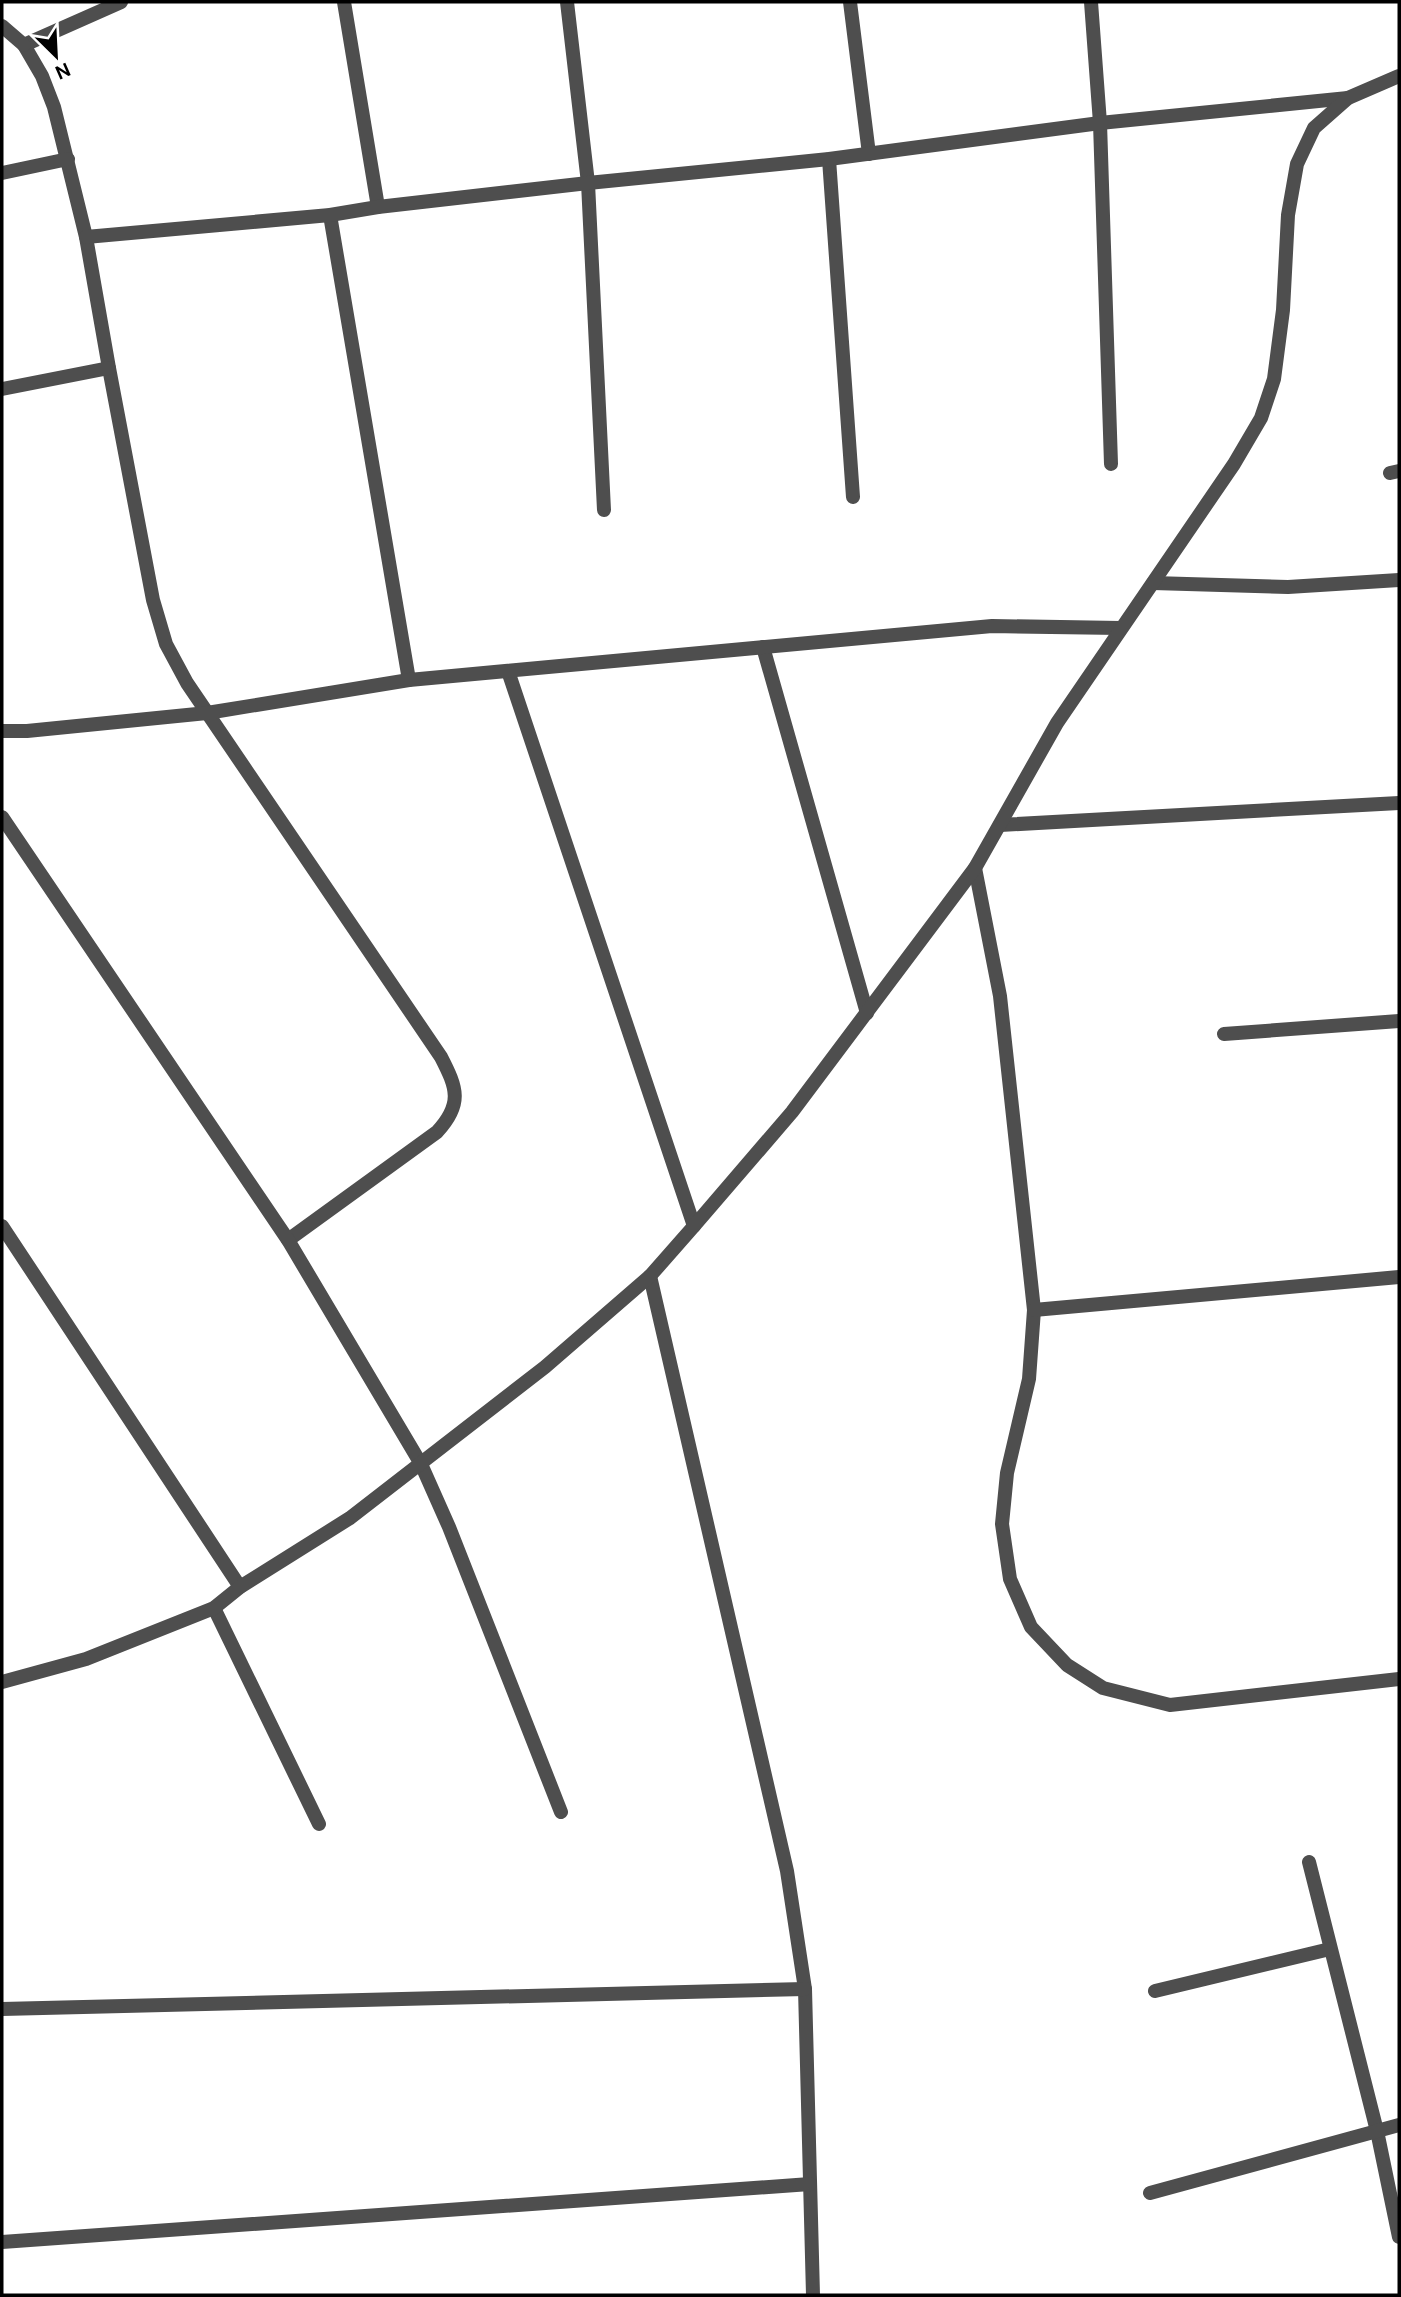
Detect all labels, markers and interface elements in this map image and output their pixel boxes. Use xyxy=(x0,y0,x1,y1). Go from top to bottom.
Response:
north arrow xyxy=(21,21,91,91)
text: N xyxy=(51,57,74,85)

